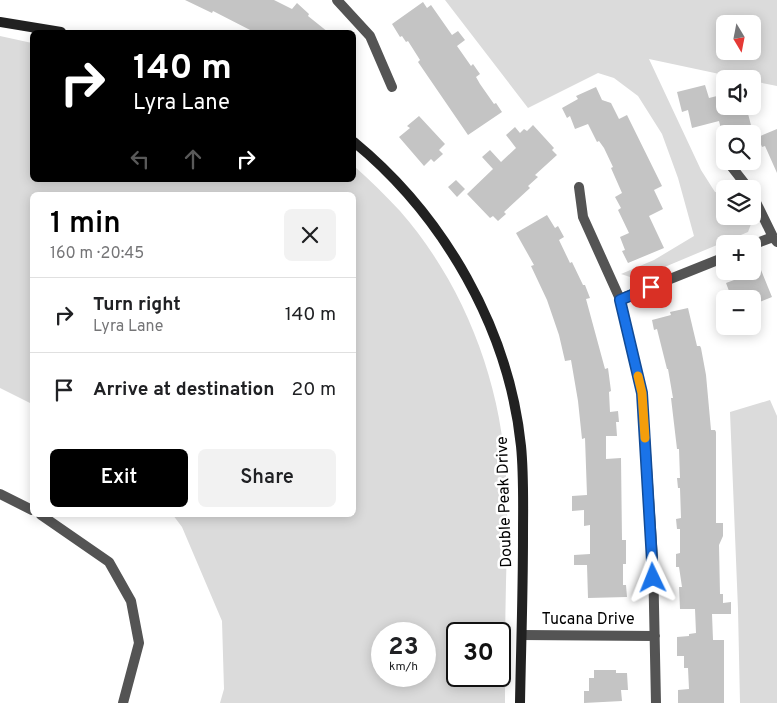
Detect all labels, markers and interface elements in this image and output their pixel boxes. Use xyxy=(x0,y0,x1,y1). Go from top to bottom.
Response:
north arrow xyxy=(716,15,761,60)
map controls xyxy=(716,15,761,335)
text: 140 m xyxy=(133,47,232,91)
icon: right xyxy=(50,50,115,115)
button: sound xyxy=(716,70,761,115)
text: Lyra Lane xyxy=(133,90,230,117)
button: search xyxy=(716,125,761,170)
icon: left xyxy=(126,145,154,173)
icon: ahead xyxy=(179,145,207,173)
icon: right xyxy=(232,145,260,173)
button: layers xyxy=(716,180,761,225)
text: 1 min xyxy=(50,206,121,243)
button: close xyxy=(284,209,336,261)
button: + xyxy=(716,235,761,280)
text: 160 m · 20:45 xyxy=(50,244,144,264)
pin xyxy=(630,266,672,308)
icon: arrive xyxy=(637,273,665,301)
button: − xyxy=(716,290,761,335)
text: Turn right xyxy=(93,293,181,317)
icon: right xyxy=(50,301,78,329)
text: 140 m xyxy=(285,303,336,327)
text: Lyra Lane xyxy=(93,317,163,337)
icon: arrive xyxy=(50,376,78,404)
text: Arrive at destination xyxy=(93,378,274,402)
text: 20 m xyxy=(292,378,336,402)
street label: Double Peak Drive xyxy=(493,436,517,568)
button: Exit xyxy=(50,449,188,507)
button: Share xyxy=(198,449,336,507)
position arrow xyxy=(626,551,678,603)
street label: Tucana Drive xyxy=(541,610,635,630)
speed limit sign: 30 xyxy=(446,622,511,687)
text: 23 xyxy=(388,632,419,664)
text: km/h xyxy=(389,659,418,675)

